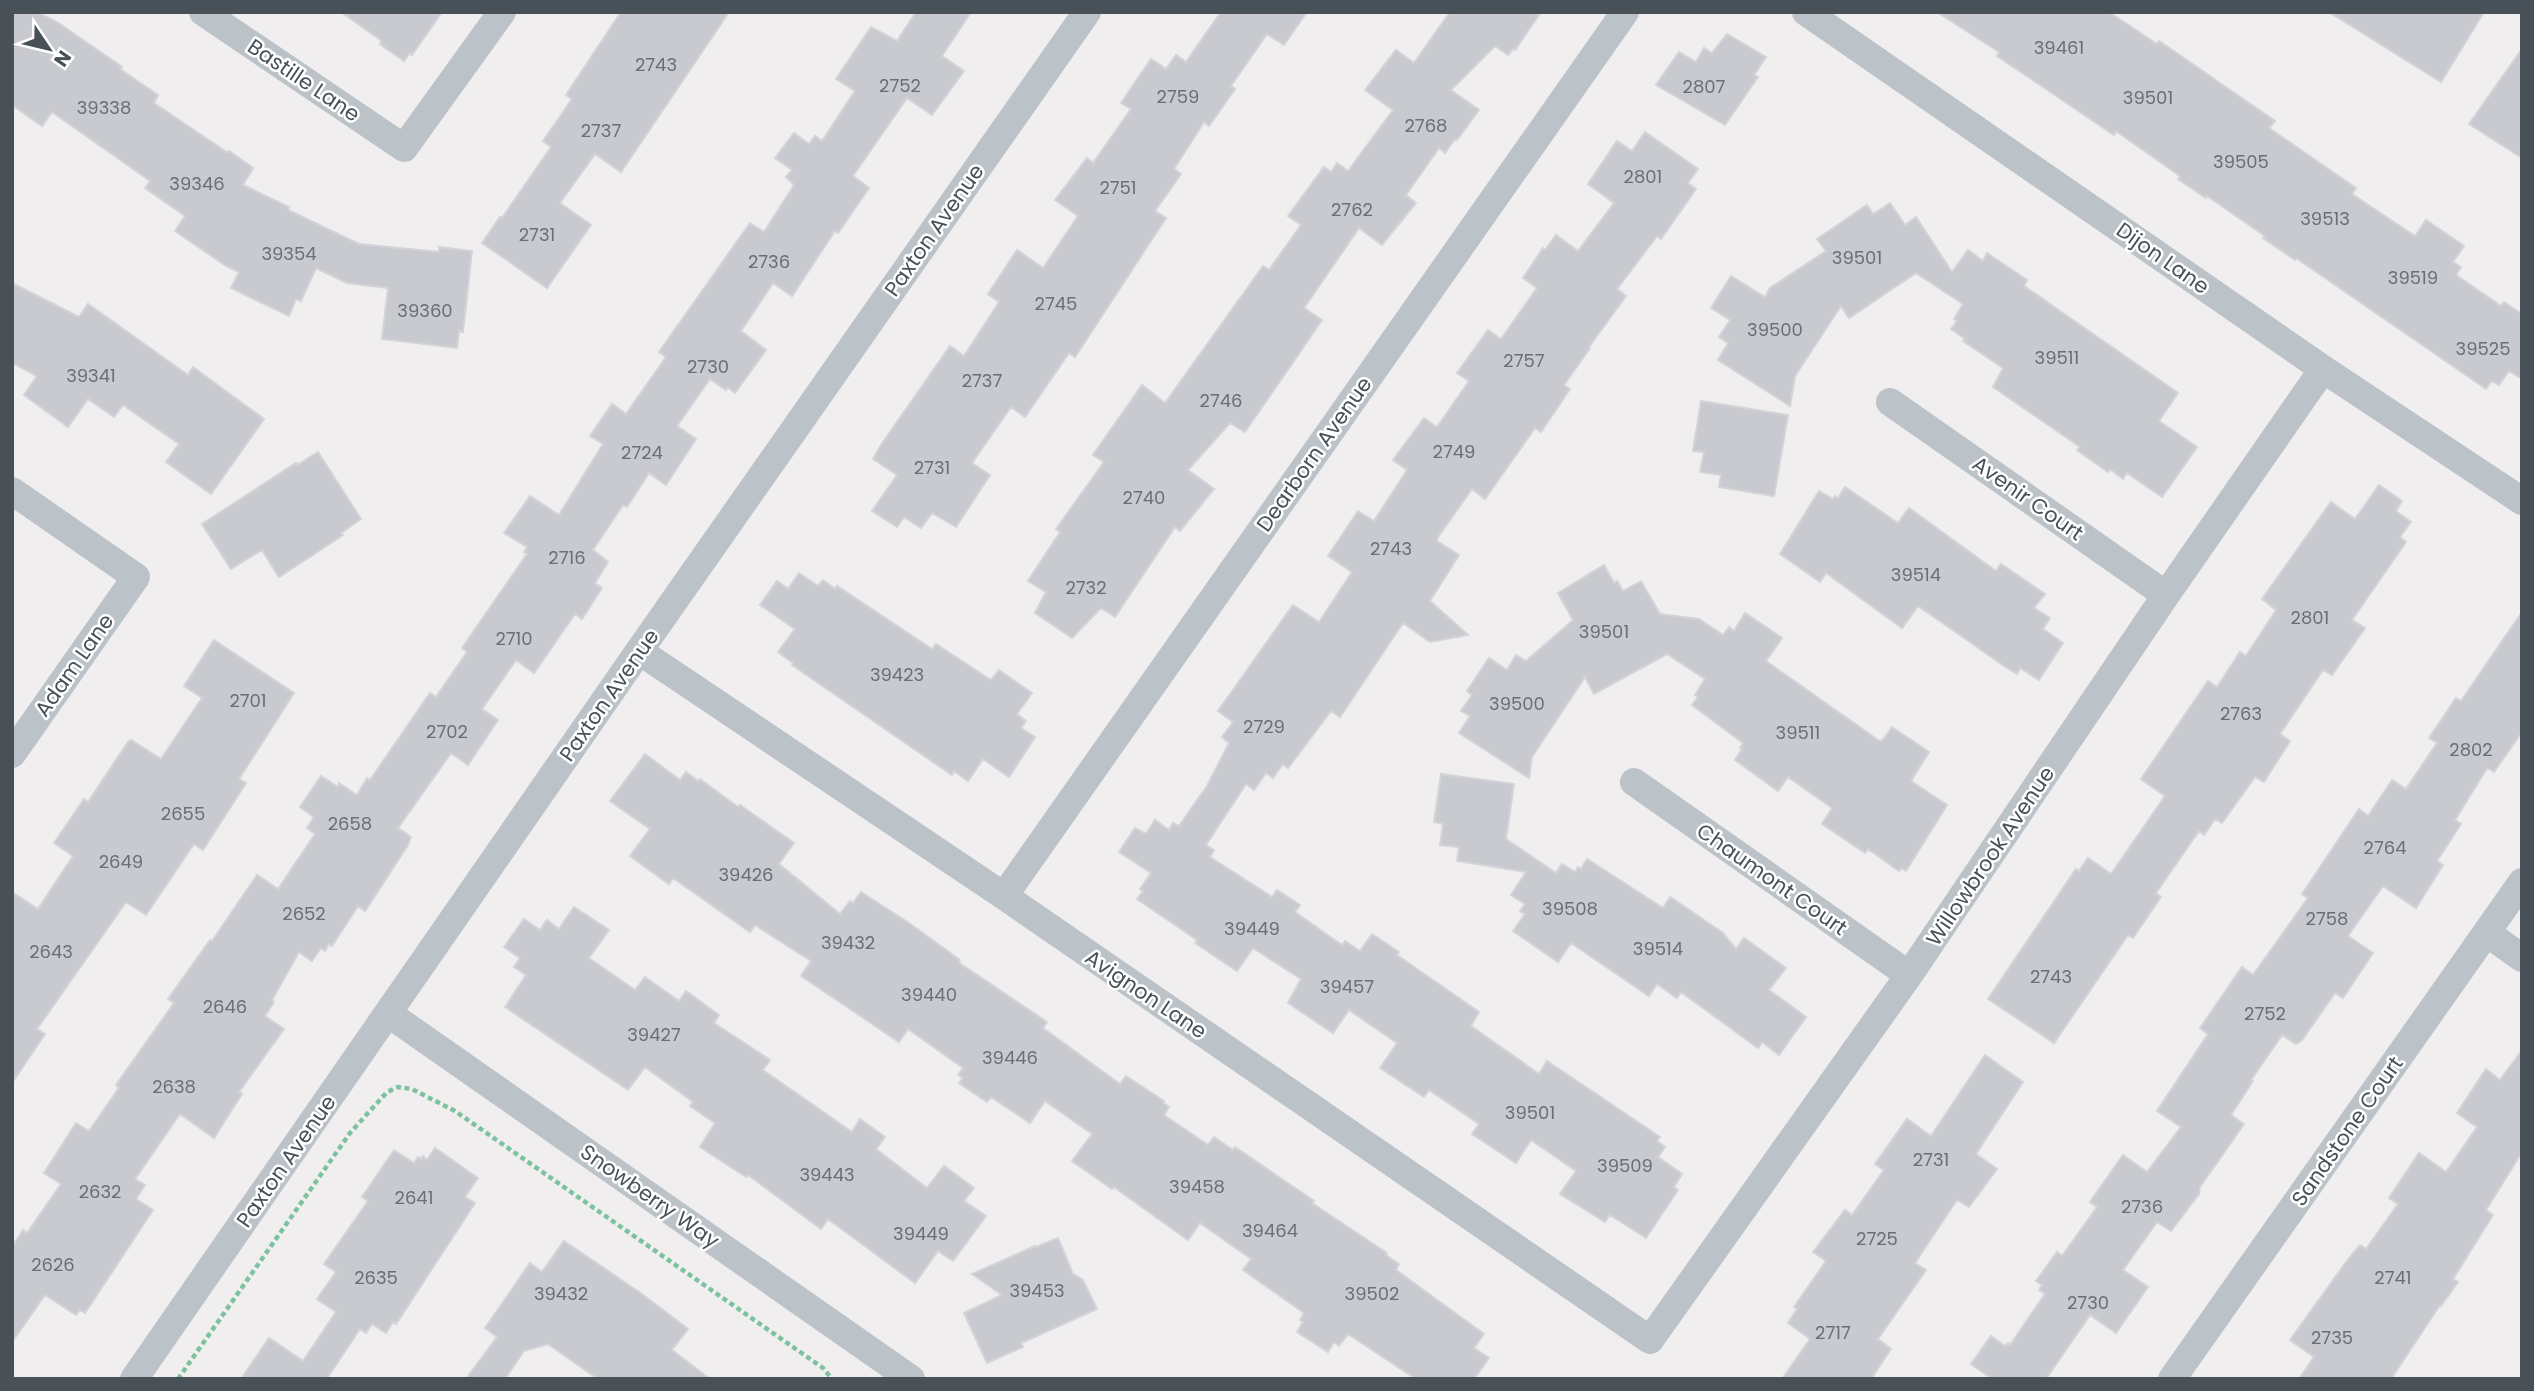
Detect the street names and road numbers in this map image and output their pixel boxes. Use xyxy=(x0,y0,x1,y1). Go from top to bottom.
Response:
street label: Bastille Lane xyxy=(242,32,366,128)
street label: Paxton Avenue xyxy=(878,158,990,302)
street label: Dijon Lane xyxy=(2111,215,2215,301)
street label: Dearborn Avenue xyxy=(1250,371,1378,537)
street label: Avenir Court xyxy=(1967,449,2089,547)
street label: Adam Lane xyxy=(28,608,120,722)
street label: Paxton Avenue xyxy=(553,623,665,767)
street label: Willowbrook Avenue xyxy=(1919,760,2061,952)
street label: Chaumont Court xyxy=(1691,816,1853,942)
street label: Avignon Lane xyxy=(1079,943,1213,1045)
street label: Sandstone Court xyxy=(2284,1050,2410,1212)
street label: Paxton Avenue xyxy=(230,1089,342,1233)
street label: Snowberry Way xyxy=(575,1137,725,1255)

